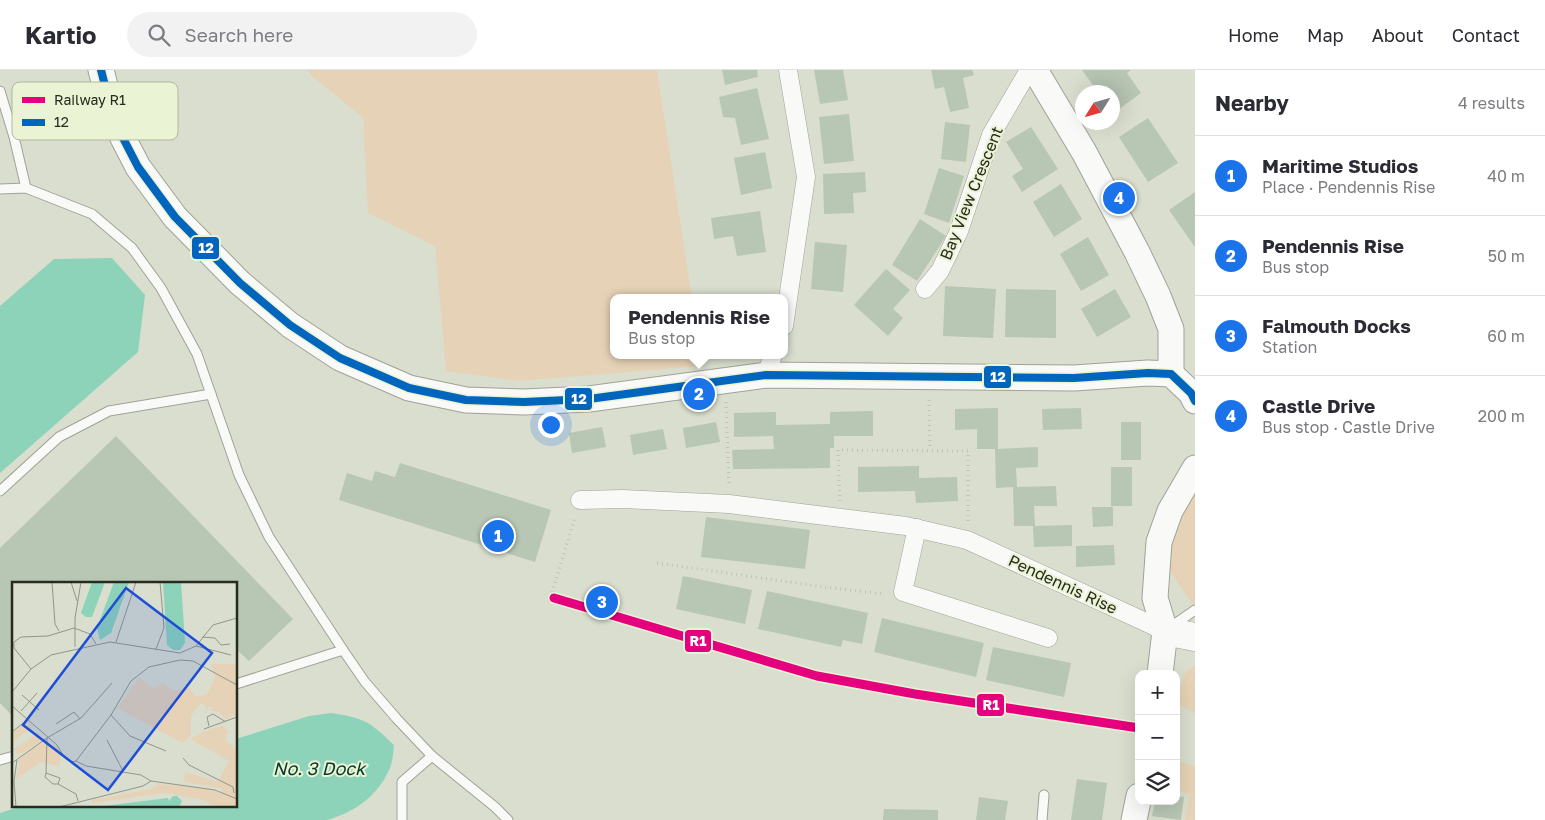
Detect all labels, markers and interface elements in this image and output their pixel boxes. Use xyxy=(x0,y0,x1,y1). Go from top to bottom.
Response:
search box xyxy=(127,12,477,57)
text: Kartio xyxy=(25,20,97,49)
icon: search xyxy=(145,21,173,49)
text: Search here xyxy=(185,23,293,46)
text: Home xyxy=(1228,24,1279,46)
text: Map xyxy=(1307,24,1344,46)
text: About xyxy=(1372,24,1424,46)
text: Contact xyxy=(1452,24,1520,46)
legend xyxy=(12,82,178,140)
north arrow xyxy=(1075,85,1120,130)
text: Nearby xyxy=(1215,90,1289,116)
text: Railway R1 xyxy=(54,91,126,108)
text: 4 results xyxy=(1458,93,1525,113)
text: 12 xyxy=(54,113,69,130)
street label: Bay View Crescent xyxy=(935,123,1007,263)
text: Maritime Studios xyxy=(1262,154,1418,177)
text: 1 xyxy=(1227,166,1235,186)
text: 40 m xyxy=(1487,166,1525,186)
text: Place · Pendennis Rise xyxy=(1262,177,1435,197)
pin: 4 xyxy=(1103,179,1135,217)
text: Pendennis Rise xyxy=(1262,234,1404,257)
line badge: 12 xyxy=(191,236,220,260)
text: 12 xyxy=(198,239,214,256)
text: 2 xyxy=(1226,246,1236,266)
text: 50 m xyxy=(1488,246,1525,266)
text: Bus stop xyxy=(1262,257,1329,277)
popup xyxy=(610,294,788,359)
text: Pendennis Rise xyxy=(628,305,770,328)
text: Falmouth Docks xyxy=(1262,314,1411,337)
text: 3 xyxy=(1226,326,1236,346)
text: 60 m xyxy=(1487,326,1525,346)
text: Bus stop xyxy=(628,328,695,348)
text: Station xyxy=(1262,337,1317,357)
line badge: 12 xyxy=(983,365,1012,389)
text: 12 xyxy=(990,368,1006,385)
pin: 2 xyxy=(683,375,715,413)
line badge: 12 xyxy=(564,387,593,411)
text: 12 xyxy=(571,390,587,407)
text: Castle Drive xyxy=(1262,394,1375,417)
text: 4 xyxy=(1226,406,1236,426)
text: 200 m xyxy=(1478,406,1525,426)
your location xyxy=(538,412,564,438)
text: Bus stop · Castle Drive xyxy=(1262,417,1435,437)
pin: 1 xyxy=(482,517,514,555)
street label: Pendennis Rise xyxy=(1005,550,1121,618)
inset map xyxy=(12,582,238,808)
pin: 3 xyxy=(586,583,618,621)
line badge: R1 xyxy=(684,629,712,653)
text: R1 xyxy=(690,632,706,649)
map controls xyxy=(1135,670,1180,805)
button: + xyxy=(1135,670,1180,715)
line badge: R1 xyxy=(976,693,1005,717)
text: R1 xyxy=(983,696,999,713)
button: − xyxy=(1135,715,1180,760)
water label: No. 3 Dock xyxy=(273,757,367,779)
button: layers xyxy=(1135,760,1180,805)

